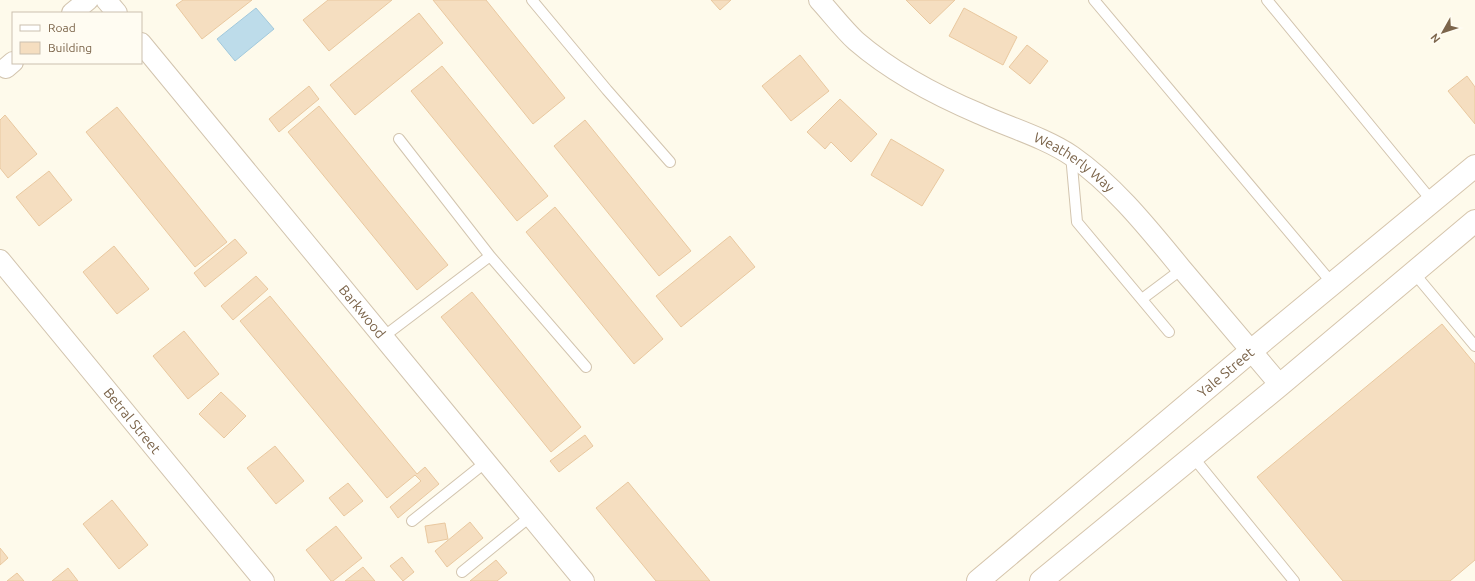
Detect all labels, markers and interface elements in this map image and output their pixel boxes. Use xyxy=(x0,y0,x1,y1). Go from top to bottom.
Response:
legend xyxy=(12,12,142,64)
north arrow xyxy=(1423,12,1463,52)
text: Road xyxy=(48,21,76,34)
text: N xyxy=(1428,31,1442,45)
text: Building xyxy=(48,41,92,54)
street label: Weatherly Way xyxy=(1031,129,1118,195)
street label: Barkwood xyxy=(336,282,389,341)
street label: Yale Street xyxy=(1194,344,1258,400)
street label: Betral Street xyxy=(100,384,164,457)

